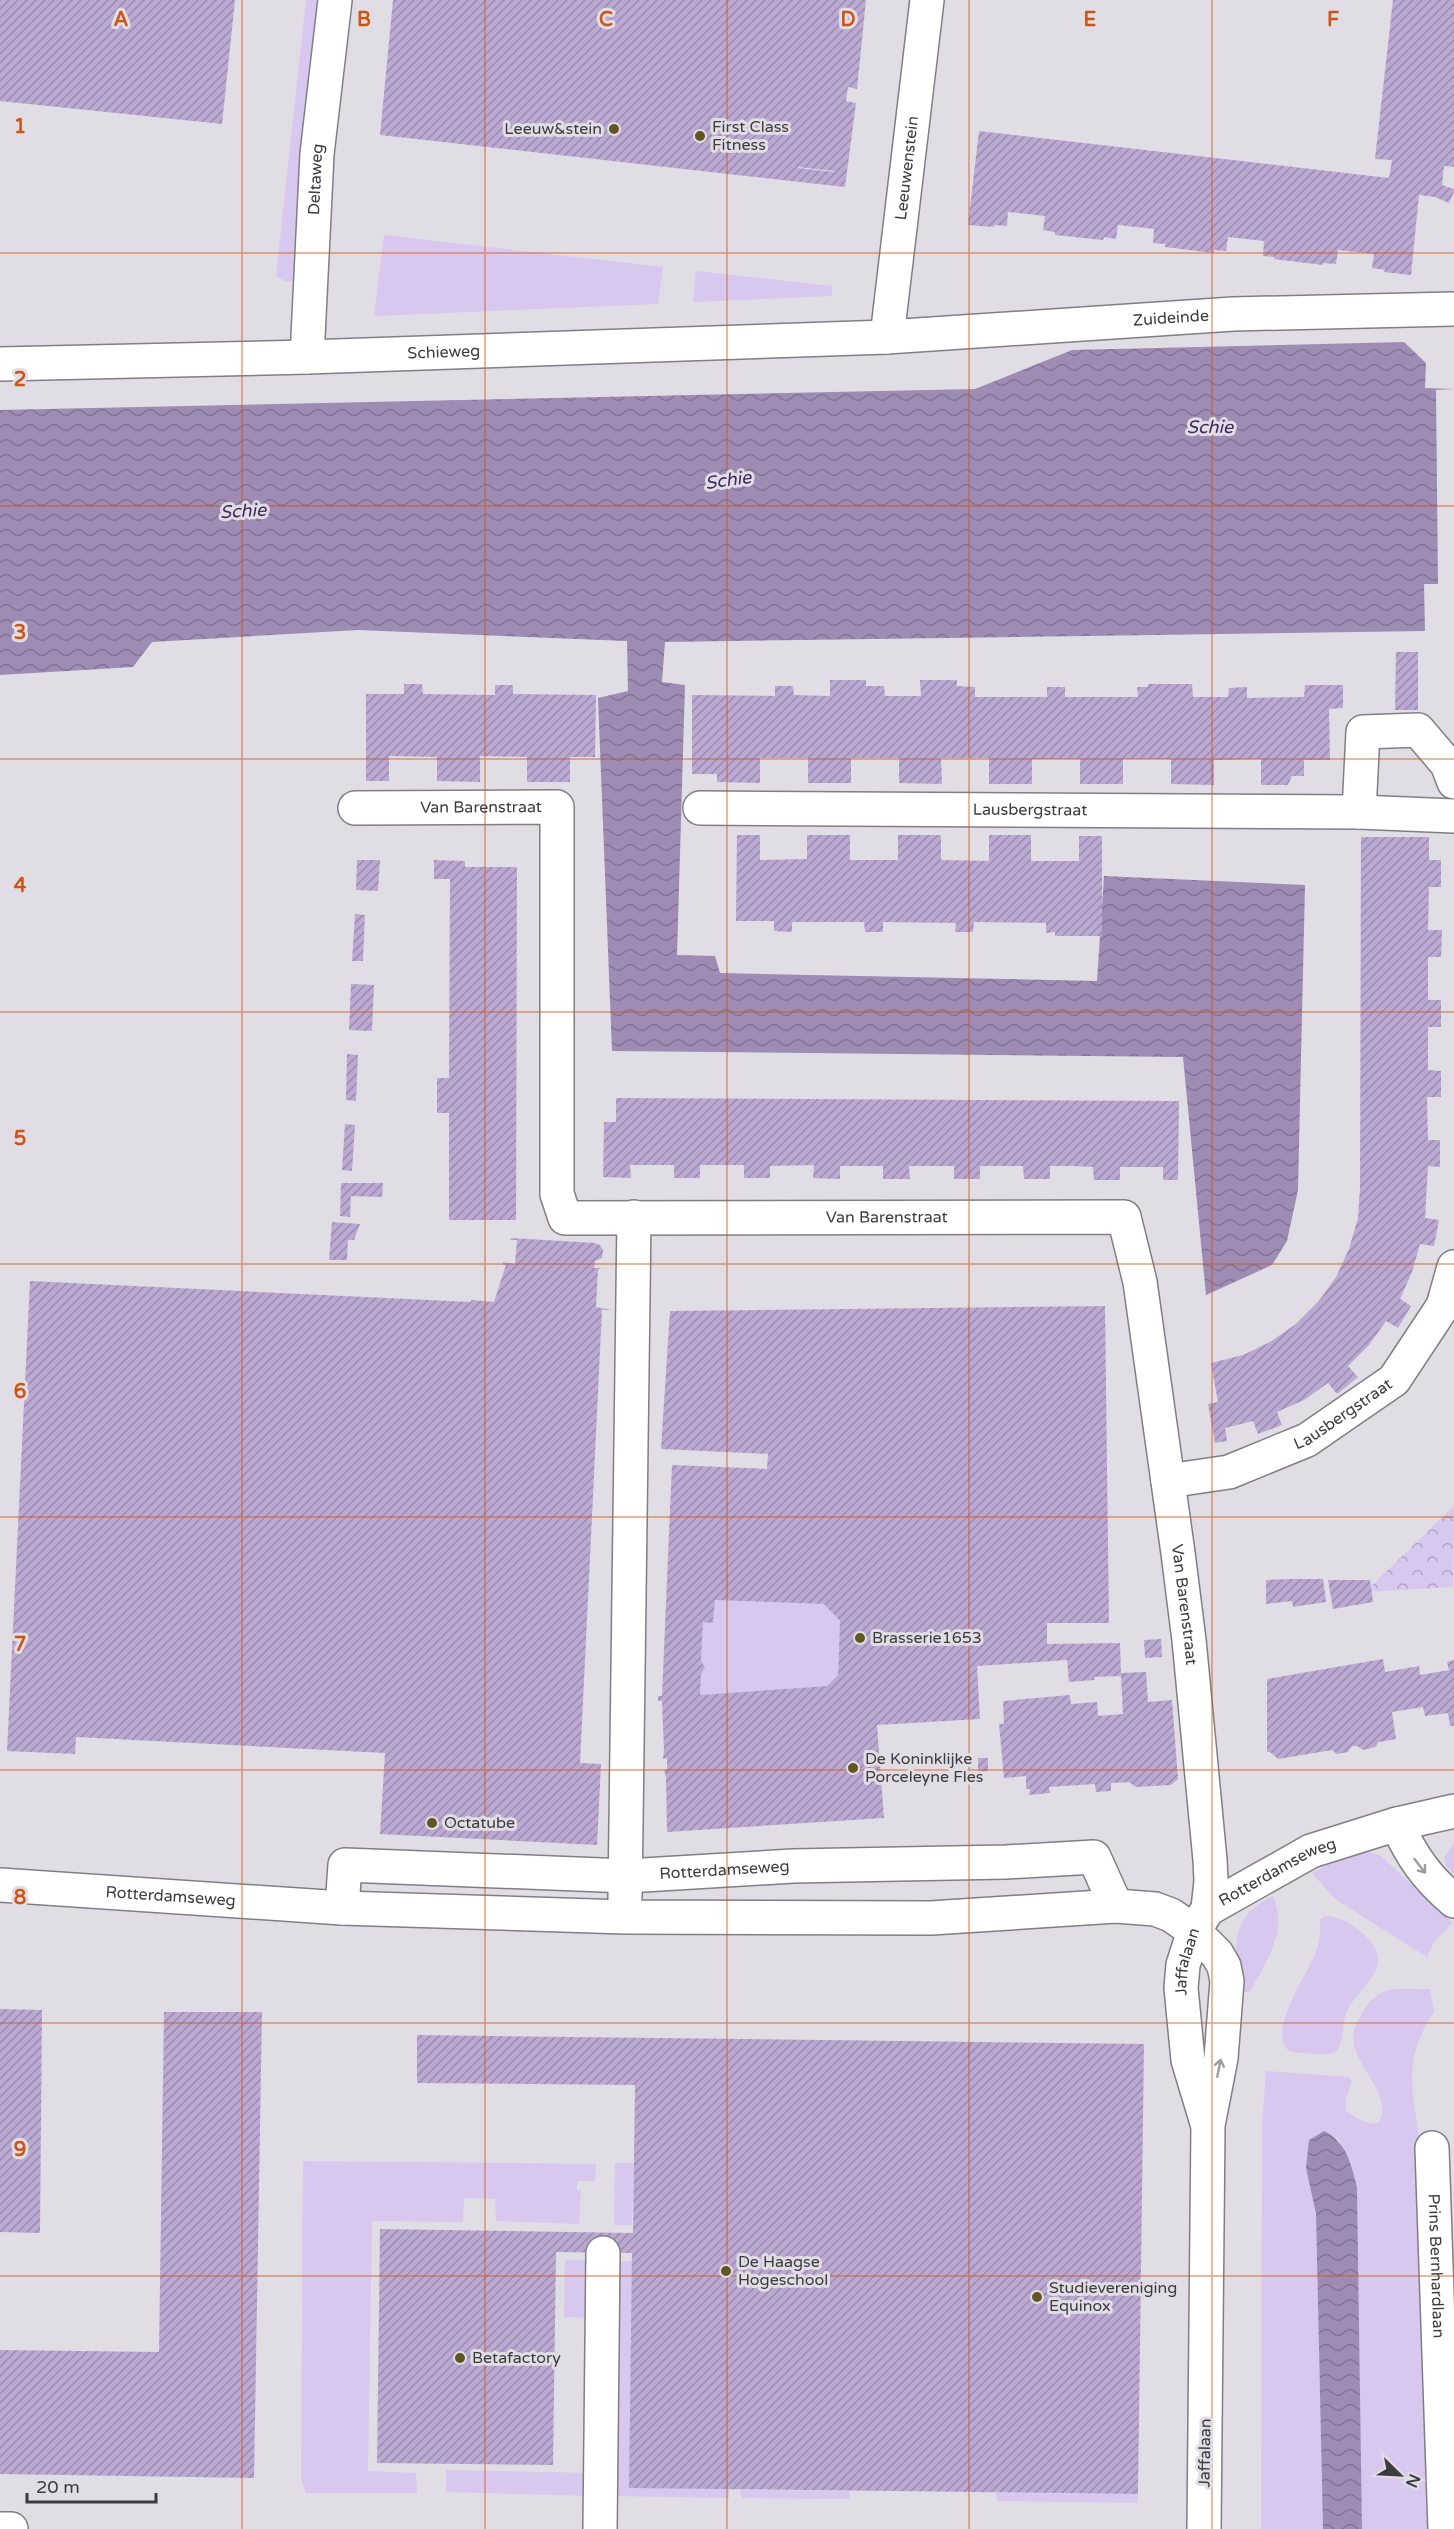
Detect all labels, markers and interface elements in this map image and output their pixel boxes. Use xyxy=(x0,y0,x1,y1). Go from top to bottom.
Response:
text: A xyxy=(114,8,129,32)
text: B xyxy=(357,8,371,32)
text: C xyxy=(599,8,613,32)
text: D xyxy=(840,8,856,32)
text: E xyxy=(1084,8,1097,32)
text: F xyxy=(1327,8,1339,32)
text: 1 xyxy=(14,115,26,139)
street label: Leeuwenstein xyxy=(891,115,923,221)
place label: First Class Fitness xyxy=(712,117,789,155)
place label: Leeuw&stein xyxy=(504,119,602,139)
marker: Leeuw&stein xyxy=(607,122,621,136)
marker: First Class Fitness xyxy=(693,129,707,143)
street label: Deltaweg xyxy=(304,142,328,215)
street label: Zuideinde xyxy=(1132,306,1210,331)
street label: Schieweg xyxy=(407,341,481,364)
text: 2 xyxy=(14,368,26,392)
water label: Schie xyxy=(1187,416,1234,438)
water label: Schie xyxy=(704,466,753,494)
water label: Schie xyxy=(219,499,268,523)
text: 3 xyxy=(14,621,26,645)
street label: Van Barenstraat xyxy=(420,797,542,818)
street label: Lausbergstraat xyxy=(973,800,1087,820)
text: 4 xyxy=(14,874,27,898)
text: 5 xyxy=(14,1127,26,1151)
street label: Van Barenstraat xyxy=(826,1207,948,1228)
street label: Lausbergstraat xyxy=(1291,1374,1396,1454)
text: 6 xyxy=(14,1380,26,1404)
street label: Van Barenstraat xyxy=(1167,1543,1201,1666)
place label: Brasserie1653 xyxy=(872,1628,982,1648)
marker: Brasserie1653 xyxy=(853,1631,867,1645)
text: 7 xyxy=(14,1633,26,1657)
place label: De Koninklijke Porceleyne Fles xyxy=(865,1749,984,1787)
marker: De Koninklijke Porceleyne Fles xyxy=(846,1761,860,1775)
place label: Octatube xyxy=(444,1813,515,1833)
marker: Octatube xyxy=(425,1816,439,1830)
street label: Rotterdamseweg xyxy=(1215,1834,1339,1911)
street label: Rotterdamseweg xyxy=(659,1856,790,1884)
one-way arrow xyxy=(1414,1858,1426,1874)
street label: Rotterdamseweg xyxy=(105,1882,236,1911)
text: 8 xyxy=(14,1886,26,1910)
street label: Jaffalaan xyxy=(1171,1925,1204,1997)
one-way arrow xyxy=(1214,2059,1225,2078)
text: 9 xyxy=(14,2138,26,2162)
street label: Prins Bernhardlaan xyxy=(1424,2193,1448,2339)
place label: De Haagse Hogeschool xyxy=(738,2252,828,2290)
marker: De Haagse Hogeschool xyxy=(719,2264,733,2278)
place label: Studievereniging Equinox xyxy=(1049,2278,1177,2316)
marker: Studievereniging Equinox xyxy=(1030,2290,1044,2304)
place label: Betafactory xyxy=(472,2348,561,2368)
marker: Betafactory xyxy=(453,2351,467,2365)
street label: Jaffalaan xyxy=(1194,2418,1216,2488)
north arrow xyxy=(1370,2445,1430,2505)
scale bar xyxy=(27,2466,156,2504)
text: N xyxy=(1401,2471,1425,2491)
text: 20 m xyxy=(36,2476,80,2498)

